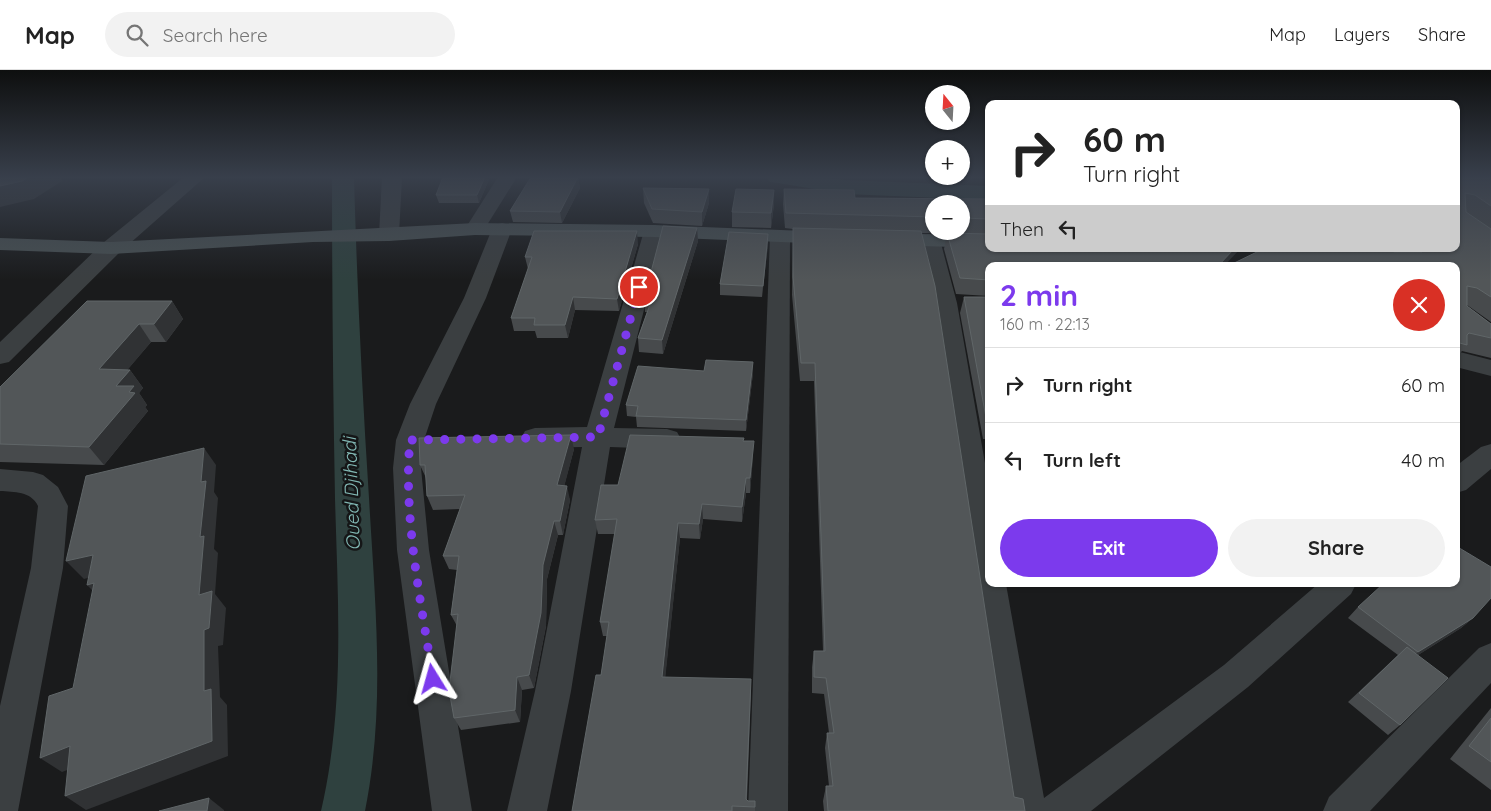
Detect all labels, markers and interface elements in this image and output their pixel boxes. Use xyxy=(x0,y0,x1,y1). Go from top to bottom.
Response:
search box xyxy=(105,12,455,57)
text: Map xyxy=(25,20,75,50)
icon: search xyxy=(123,21,151,49)
text: Search here xyxy=(163,23,268,47)
text: Map xyxy=(1269,23,1306,46)
text: Layers xyxy=(1334,23,1390,46)
text: Share xyxy=(1418,23,1466,46)
north arrow xyxy=(925,85,970,130)
map controls xyxy=(925,85,970,240)
text: 60 m xyxy=(1083,117,1166,161)
icon: right xyxy=(1000,120,1065,185)
button: + xyxy=(925,140,970,185)
text: Turn right xyxy=(1083,160,1180,188)
button: − xyxy=(925,195,970,240)
icon: left xyxy=(1054,215,1082,243)
text: Then xyxy=(1000,217,1044,241)
pin xyxy=(618,266,660,308)
icon: arrive xyxy=(625,273,653,301)
text: 2 min xyxy=(1000,276,1078,314)
button: close xyxy=(1393,279,1445,331)
text: 160 m · 22:13 xyxy=(1000,314,1090,334)
icon: right xyxy=(1000,371,1028,399)
text: Turn right xyxy=(1043,373,1132,397)
text: 60 m xyxy=(1401,373,1445,397)
water label: Oued Djihadi xyxy=(337,435,365,551)
icon: left xyxy=(1000,446,1028,474)
text: Turn left xyxy=(1043,448,1121,472)
text: 40 m xyxy=(1401,448,1445,472)
button: Exit xyxy=(1000,519,1218,577)
button: Share xyxy=(1228,519,1445,577)
position arrow xyxy=(406,652,458,704)

